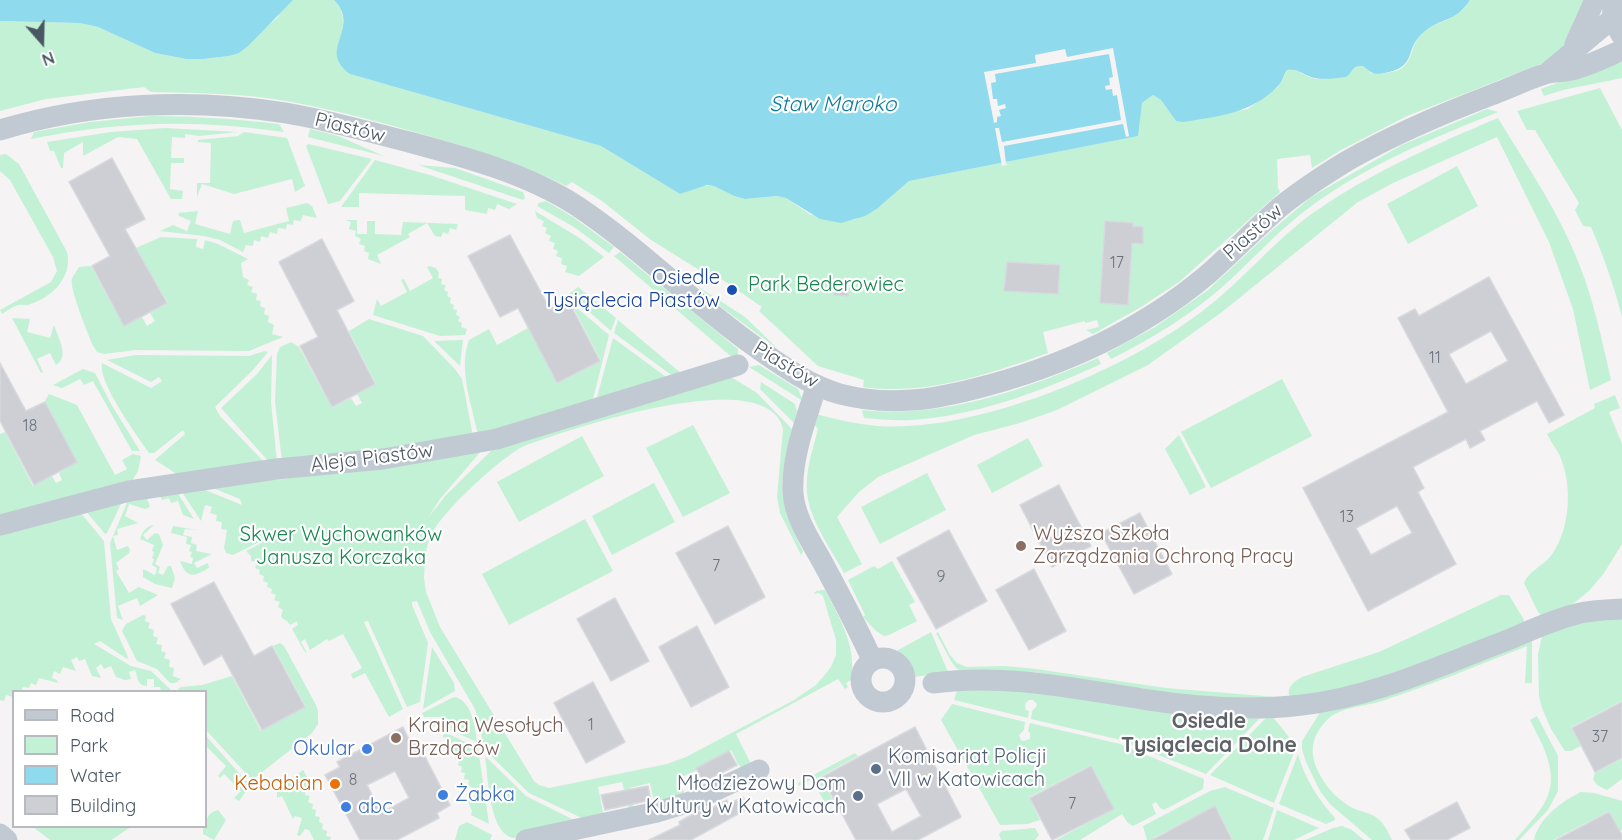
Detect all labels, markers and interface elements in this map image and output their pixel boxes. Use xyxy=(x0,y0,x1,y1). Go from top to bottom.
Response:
north arrow xyxy=(12,12,72,72)
text: N xyxy=(39,48,57,70)
water label: Staw Maroko xyxy=(770,92,896,118)
street label: Piastów xyxy=(312,108,388,148)
street label: Piastów xyxy=(1218,199,1288,265)
house number: 17 xyxy=(1110,253,1124,273)
place label: Osiedle Tysiąclecia Piastów xyxy=(543,266,720,313)
park label: Park Bederowiec xyxy=(748,273,904,297)
marker: Osiedle Tysiąclecia Piastów xyxy=(725,283,739,297)
street label: Piastów xyxy=(749,336,823,394)
house number: 11 xyxy=(1429,348,1441,368)
house number: 18 xyxy=(23,416,37,436)
street label: Aleja Piastów xyxy=(309,439,435,477)
house number: 13 xyxy=(1340,507,1354,527)
place label: Wyższa Szkoła Zarządzania Ochroną Pracy xyxy=(1033,522,1293,569)
park label: Skwer Wychowanków Janusza Korczaka xyxy=(240,523,442,570)
marker: Wyższa Szkoła Zarządzania Ochroną Pracy xyxy=(1014,539,1028,553)
house number: 7 xyxy=(712,556,720,576)
house number: 9 xyxy=(937,567,945,587)
legend xyxy=(12,690,207,828)
text: Road xyxy=(70,704,115,727)
district label: Osiedle Tysiąclecia Dolne xyxy=(1121,709,1297,759)
place label: Kraina Wesołych Brzdąców xyxy=(408,714,564,761)
house number: 1 xyxy=(588,715,594,735)
house number: 37 xyxy=(1592,727,1608,747)
marker: Kraina Wesołych Brzdąców xyxy=(389,731,403,745)
text: Park xyxy=(70,734,108,757)
place label: Okular xyxy=(293,737,355,761)
marker: Okular xyxy=(360,742,374,756)
place label: Komisariat Policji VII w Katowicach xyxy=(888,745,1046,792)
marker: Komisariat Policji VII w Katowicach xyxy=(869,762,883,776)
text: Water xyxy=(70,764,121,787)
house number: 8 xyxy=(349,770,357,790)
place label: Kebabian xyxy=(234,772,323,796)
place label: Młodzieżowy Dom Kultury w Katowicach xyxy=(646,772,846,819)
marker: Kebabian xyxy=(328,777,342,791)
place label: Żabka xyxy=(455,783,515,807)
marker: Żabka xyxy=(436,788,450,802)
marker: Młodzieżowy Dom Kultury w Katowicach xyxy=(851,789,865,803)
text: Building xyxy=(70,794,136,817)
house number: 7 xyxy=(1068,794,1076,814)
place label: abc xyxy=(358,795,393,819)
marker: abc xyxy=(339,800,353,814)

